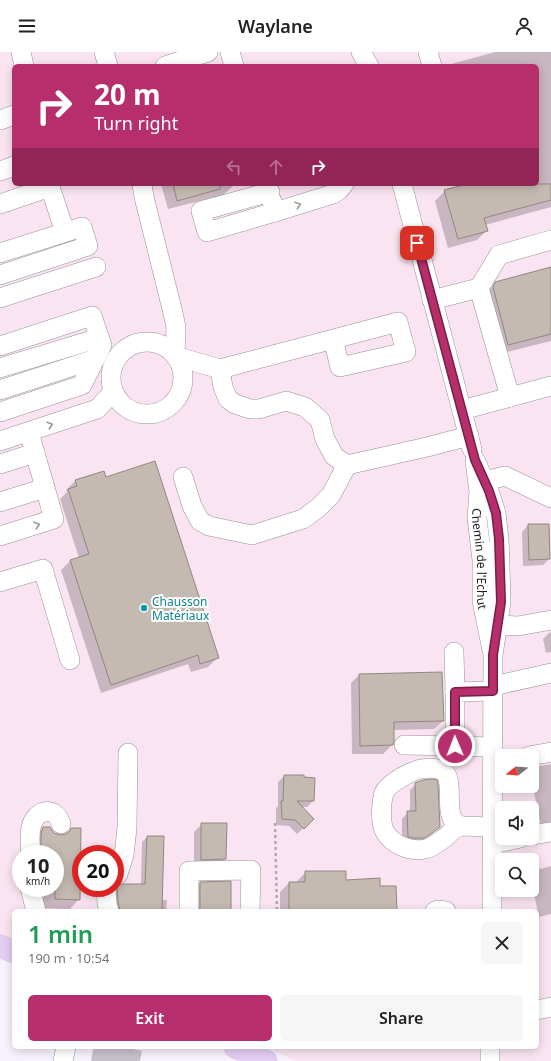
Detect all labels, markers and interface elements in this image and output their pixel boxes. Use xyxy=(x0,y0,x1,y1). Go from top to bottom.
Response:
text: Waylane xyxy=(238,14,313,38)
icon: menu xyxy=(16,15,38,37)
icon: person xyxy=(513,15,535,37)
text: 20 m xyxy=(94,75,161,113)
icon: right xyxy=(28,80,80,132)
text: Turn right xyxy=(94,111,178,135)
icon: left xyxy=(223,156,245,178)
icon: ahead xyxy=(265,156,287,178)
icon: right xyxy=(307,156,329,178)
one-way arrow xyxy=(294,201,301,210)
pin xyxy=(400,226,434,260)
icon: arrive xyxy=(406,232,428,254)
one-way arrow xyxy=(47,421,54,429)
street label: Chemin de l'Echut xyxy=(468,507,492,611)
one-way arrow xyxy=(34,521,41,529)
place label: Chausson Matériaux xyxy=(152,593,210,624)
marker: Chausson Matériaux xyxy=(139,603,149,613)
position arrow xyxy=(434,725,476,767)
north arrow xyxy=(495,749,539,793)
map controls xyxy=(495,749,539,897)
button: sound xyxy=(495,801,539,845)
speed limit sign: 20 xyxy=(72,845,124,897)
text: 10 xyxy=(27,852,49,879)
button: search xyxy=(495,853,539,897)
text: km/h xyxy=(26,874,50,888)
text: 1 min xyxy=(28,917,93,950)
button: close xyxy=(481,922,523,964)
text: 190 m · 10:54 xyxy=(28,949,109,967)
button: Exit xyxy=(28,995,272,1041)
button: Share xyxy=(280,995,523,1041)

